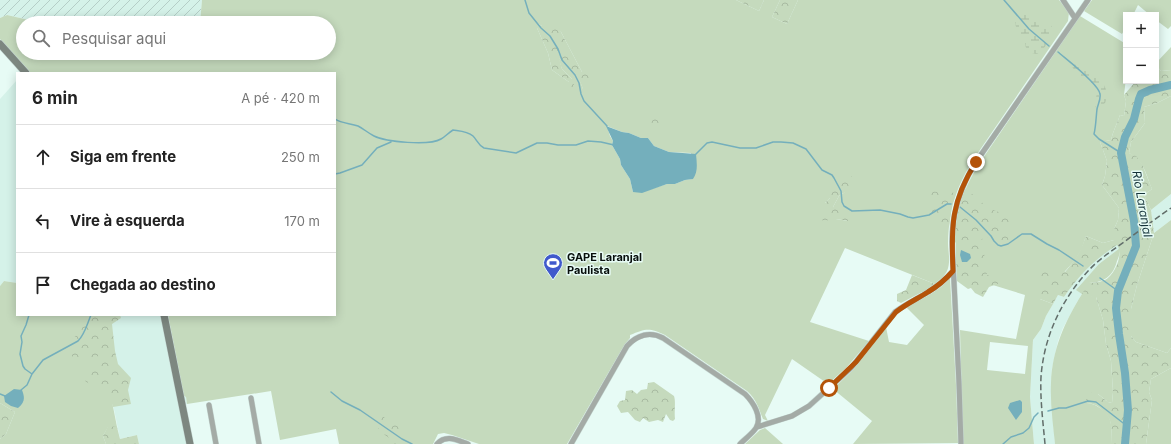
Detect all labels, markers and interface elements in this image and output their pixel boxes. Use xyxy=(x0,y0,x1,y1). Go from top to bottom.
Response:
map controls xyxy=(1123,12,1159,84)
button: + xyxy=(1123,12,1159,48)
search box xyxy=(16,16,336,60)
icon: search xyxy=(30,27,52,49)
text: Pesquisar aqui xyxy=(62,29,166,48)
button: − xyxy=(1123,48,1159,84)
text: 6 min xyxy=(32,88,78,108)
text: A pé · 420 m xyxy=(241,90,320,106)
icon: ahead xyxy=(32,146,54,168)
text: Siga em frente xyxy=(70,147,176,166)
text: 250 m xyxy=(281,149,320,165)
route end xyxy=(967,153,985,171)
water label: Rio Laranjal xyxy=(1129,169,1156,238)
icon: left xyxy=(32,210,54,232)
text: Vire à esquerda xyxy=(70,211,185,230)
text: 170 m xyxy=(284,213,320,229)
place label: GAPE Laranjal Paulista xyxy=(567,250,642,277)
sports icon: GAPE Laranjal Paulista xyxy=(542,252,564,280)
icon: arrive xyxy=(32,274,54,296)
text: Chegada ao destino xyxy=(70,275,216,294)
route start xyxy=(820,379,838,397)

